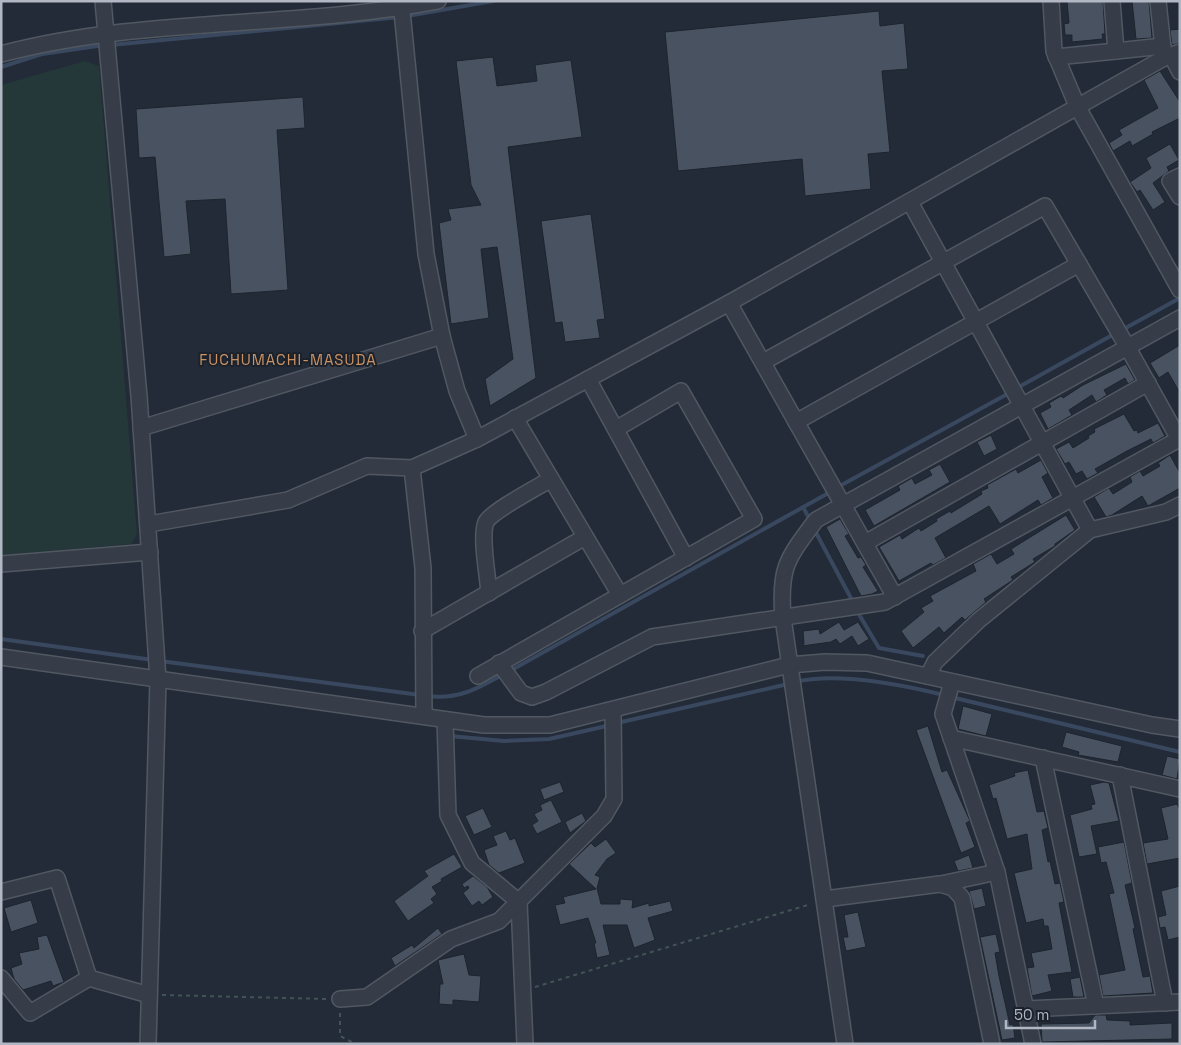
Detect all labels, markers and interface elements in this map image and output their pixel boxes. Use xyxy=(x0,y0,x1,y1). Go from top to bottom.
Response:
district label: FUCHUMACHI-MASUDA xyxy=(199,350,377,369)
scale bar xyxy=(1006,998,1095,1030)
text: 50 m xyxy=(1014,1005,1049,1024)

